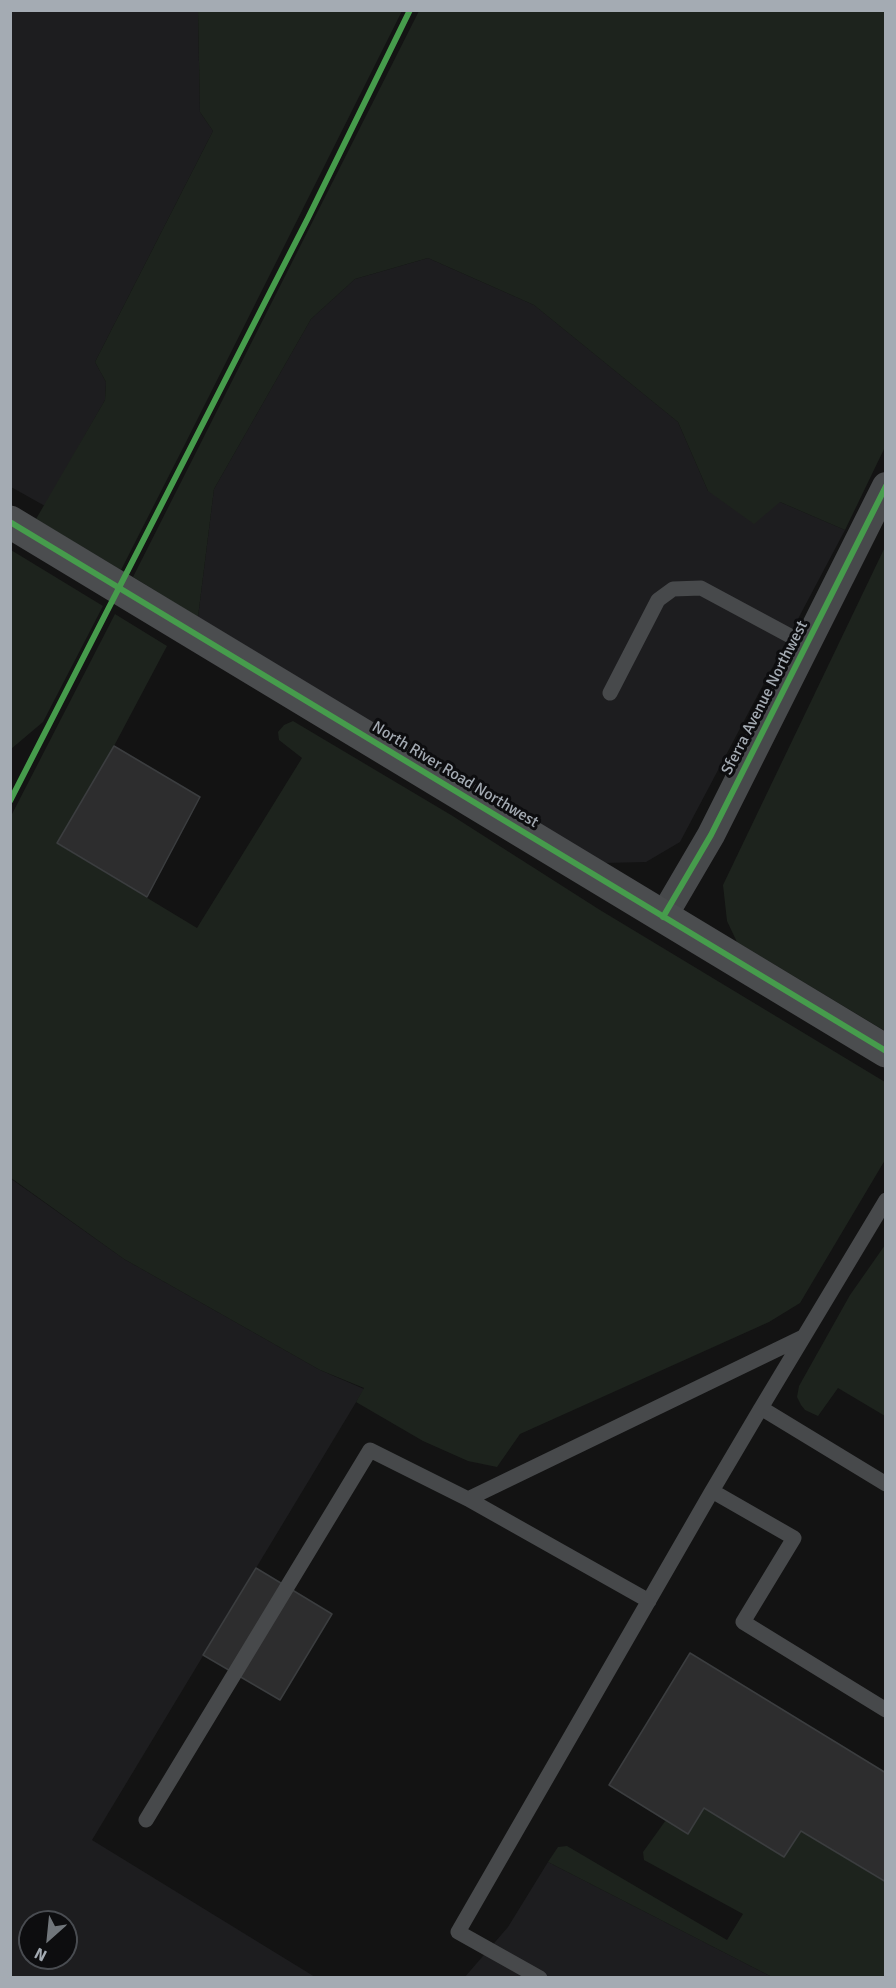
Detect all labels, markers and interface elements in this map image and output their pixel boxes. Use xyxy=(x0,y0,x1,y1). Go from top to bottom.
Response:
street label: Sferra Avenue Northwest xyxy=(718,618,812,778)
street label: North River Road Northwest xyxy=(368,718,542,832)
north arrow xyxy=(18,1910,78,1970)
text: N xyxy=(31,1943,50,1966)

